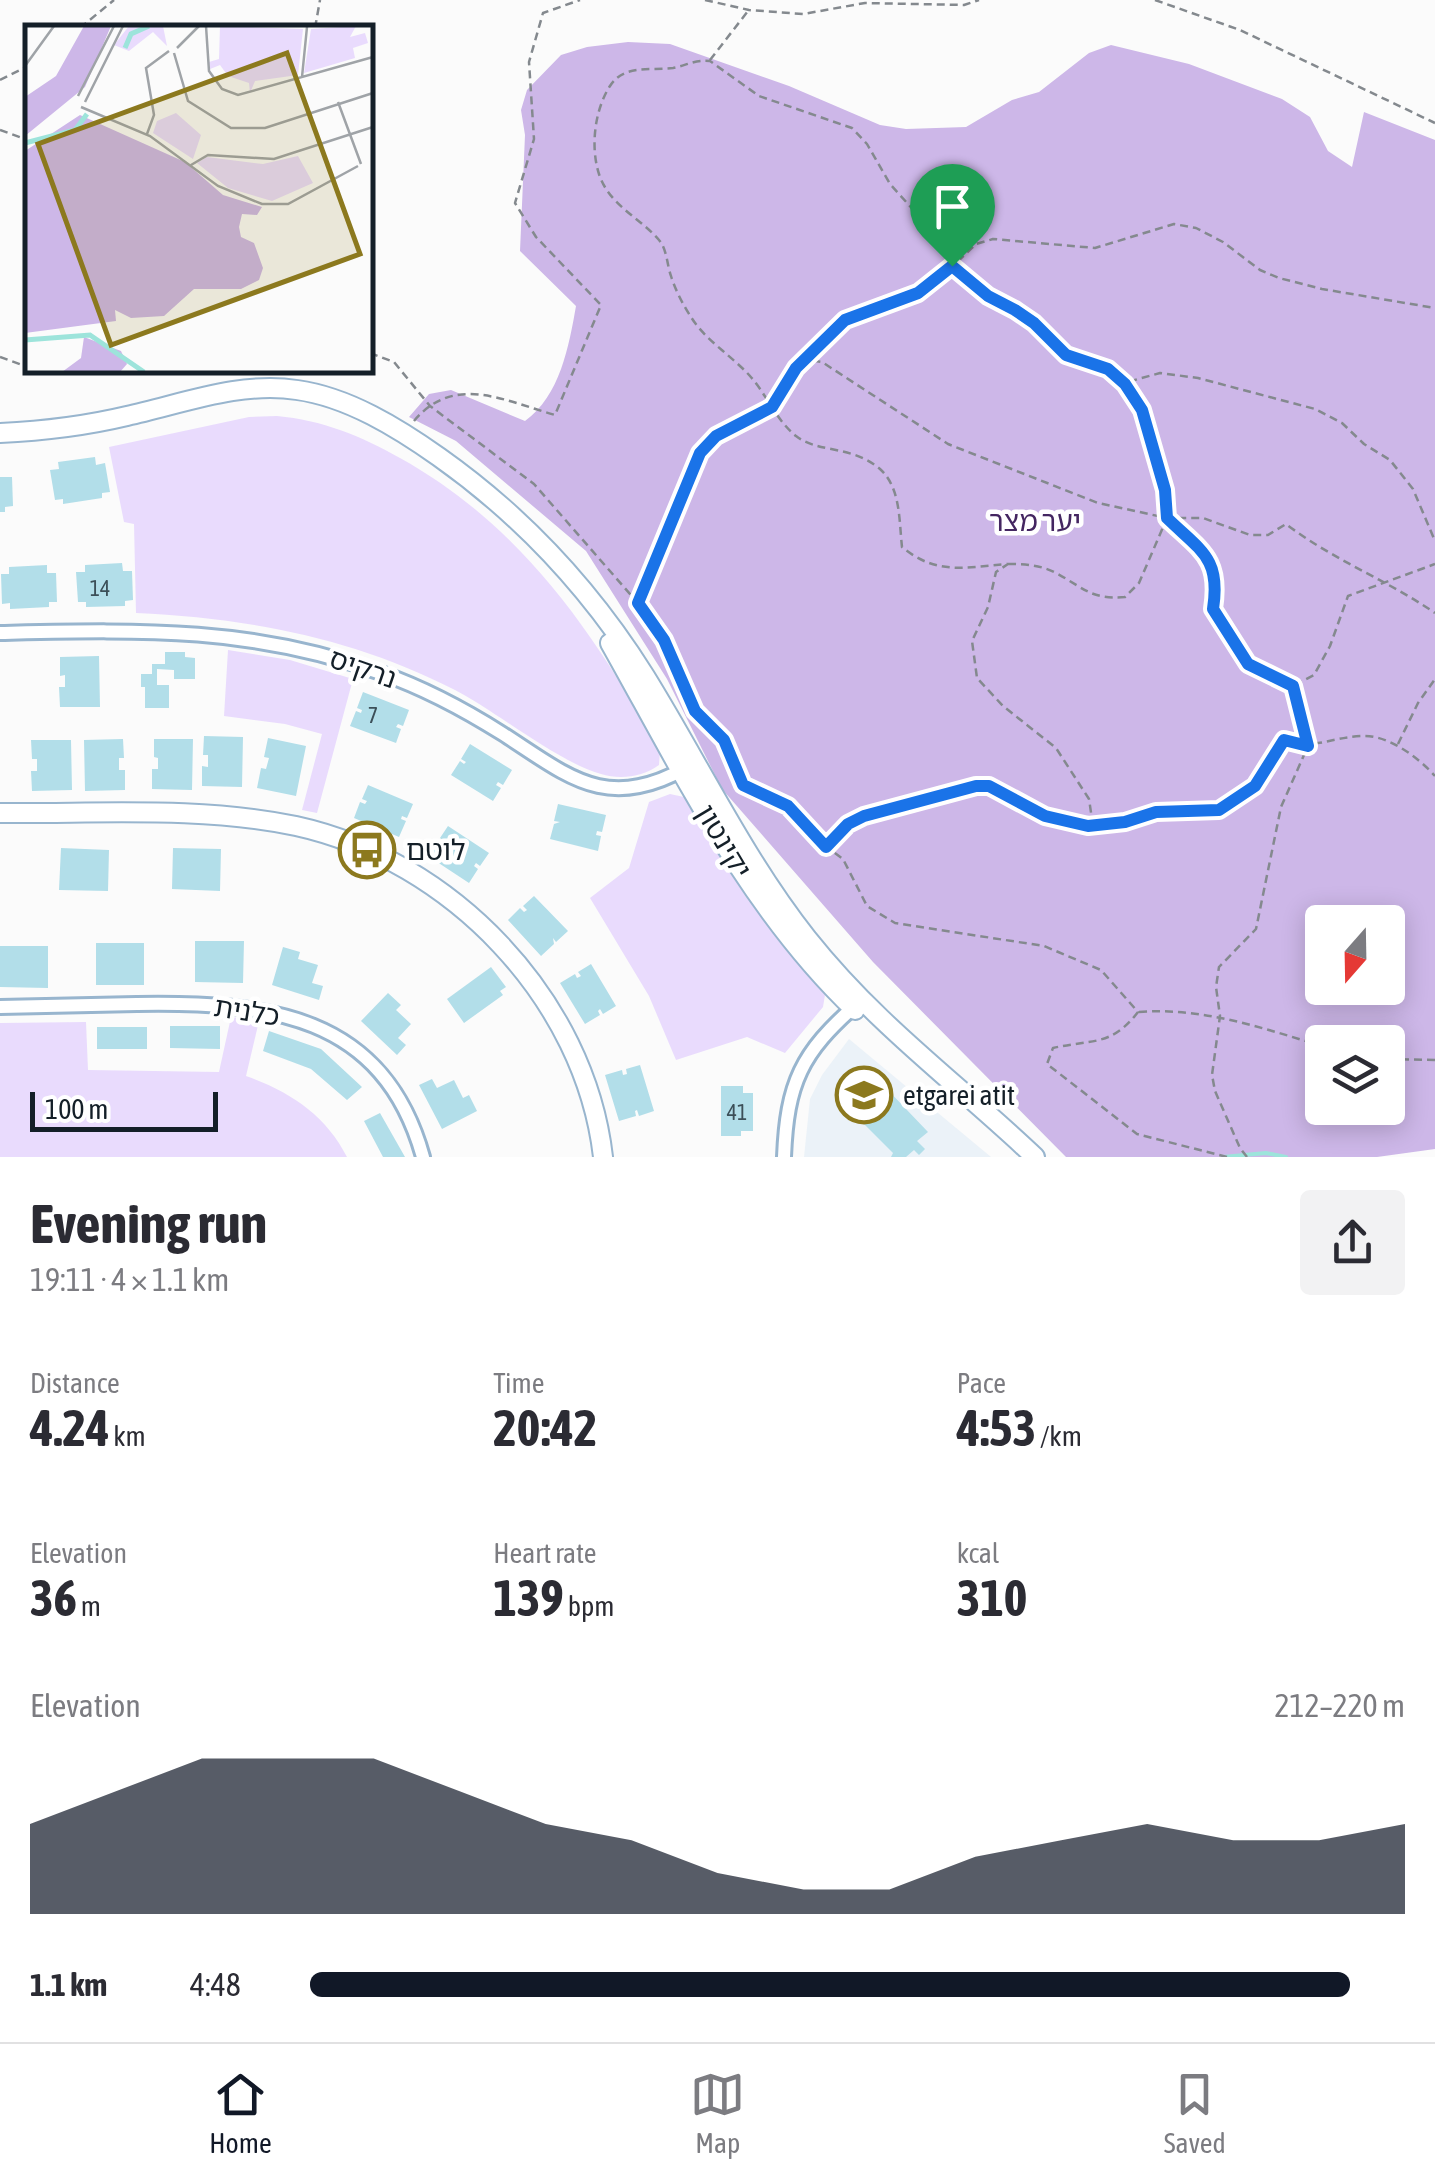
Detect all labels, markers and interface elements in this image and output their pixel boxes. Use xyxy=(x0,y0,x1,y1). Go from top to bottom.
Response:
inset map xyxy=(25,25,372,372)
pin xyxy=(910,164,995,267)
icon: arrive xyxy=(925,179,980,234)
park label: יער מצר xyxy=(989,505,1081,537)
house number: 14 xyxy=(90,575,110,601)
street label: נרקיס xyxy=(325,642,401,694)
house number: 7 xyxy=(368,702,378,728)
street label: יקינטון xyxy=(690,799,758,883)
bus stop icon: לוטם xyxy=(337,820,397,880)
place label: לוטם xyxy=(406,834,466,866)
north arrow xyxy=(1305,905,1405,1005)
map controls xyxy=(1305,905,1405,1125)
street label: כלנית xyxy=(212,990,282,1032)
button: layers xyxy=(1305,1025,1405,1125)
school or university icon: etgarei atit xyxy=(834,1065,894,1125)
place label: etgarei atit xyxy=(903,1079,1015,1111)
scale bar xyxy=(30,1087,218,1132)
text: 100 m xyxy=(45,1093,108,1125)
house number: 41 xyxy=(727,1099,747,1125)
button: share xyxy=(1300,1190,1405,1295)
text: Evening run xyxy=(30,1192,267,1255)
text: 19:11 · 4 × 1.1 km xyxy=(30,1261,229,1298)
text: Distance xyxy=(30,1367,120,1399)
text: Time xyxy=(493,1367,544,1399)
text: Pace xyxy=(957,1367,1006,1399)
text: 4.24 xyxy=(30,1399,109,1457)
text: 20:42 xyxy=(493,1399,597,1457)
text: 4:53 xyxy=(957,1399,1036,1457)
text: km xyxy=(109,1420,146,1452)
text: /km xyxy=(1036,1420,1082,1452)
text: Elevation xyxy=(30,1537,127,1569)
text: Heart rate xyxy=(493,1537,596,1569)
text: kcal xyxy=(957,1537,999,1569)
text: 36 xyxy=(30,1569,77,1627)
text: 139 xyxy=(493,1569,564,1627)
text: 310 xyxy=(957,1569,1027,1627)
text: m xyxy=(77,1590,101,1622)
text: bpm xyxy=(564,1590,614,1622)
text: Elevation xyxy=(30,1687,141,1724)
text: 212–220 m xyxy=(1275,1687,1405,1724)
text: 1.1 km xyxy=(30,1966,107,2003)
text: 4:48 xyxy=(190,1966,241,2003)
tab: Home xyxy=(209,2067,272,2159)
tab: Map xyxy=(690,2067,745,2159)
tab: Saved xyxy=(1164,2067,1226,2159)

